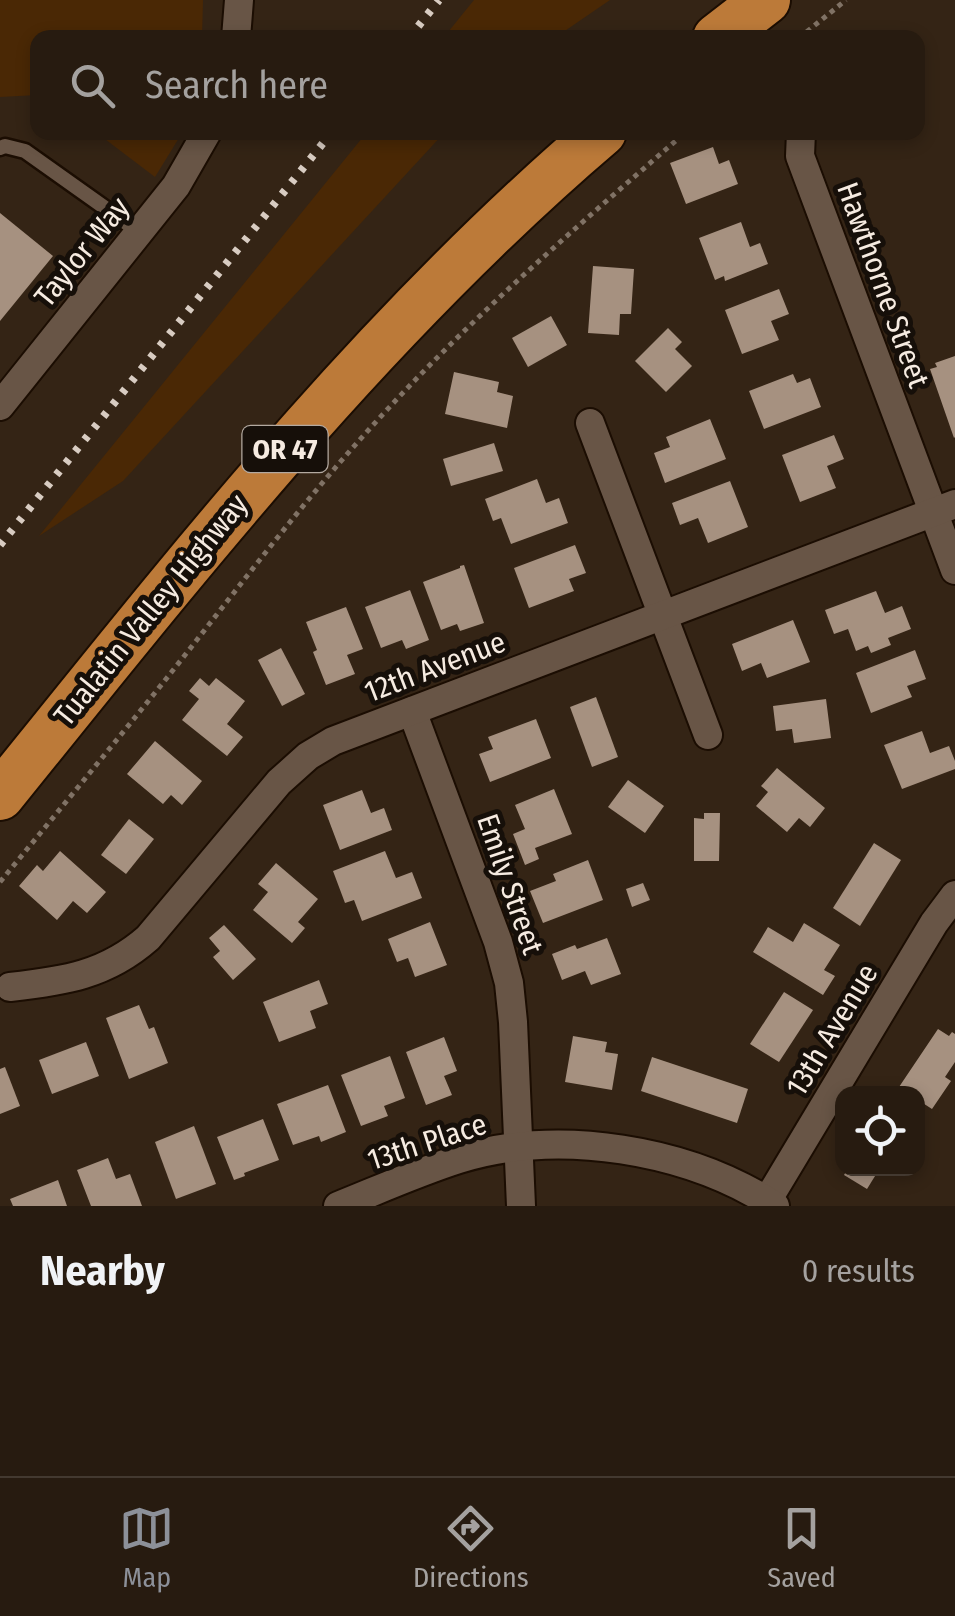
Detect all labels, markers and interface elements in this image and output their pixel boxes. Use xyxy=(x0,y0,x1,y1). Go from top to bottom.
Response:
search box xyxy=(30,30,925,140)
icon: search xyxy=(65,58,120,113)
text: Search here xyxy=(145,62,328,108)
street label: Hawthorne Street xyxy=(829,177,937,393)
street label: Taylor Way xyxy=(27,190,137,314)
road number: OR 47 xyxy=(242,426,328,472)
street label: Tualatin Valley Highway xyxy=(47,487,256,733)
street label: 12th Avenue xyxy=(360,624,510,710)
street label: Emily Street xyxy=(469,809,551,959)
street label: 13th Avenue xyxy=(778,957,886,1103)
map controls xyxy=(835,1086,925,1176)
button: locate xyxy=(835,1086,925,1176)
street label: 13th Place xyxy=(363,1106,491,1178)
text: Nearby xyxy=(40,1246,165,1296)
text: 0 results xyxy=(802,1252,915,1290)
tab: Map xyxy=(119,1501,174,1594)
tab: Directions xyxy=(413,1501,529,1594)
tab: Saved xyxy=(767,1501,836,1594)

